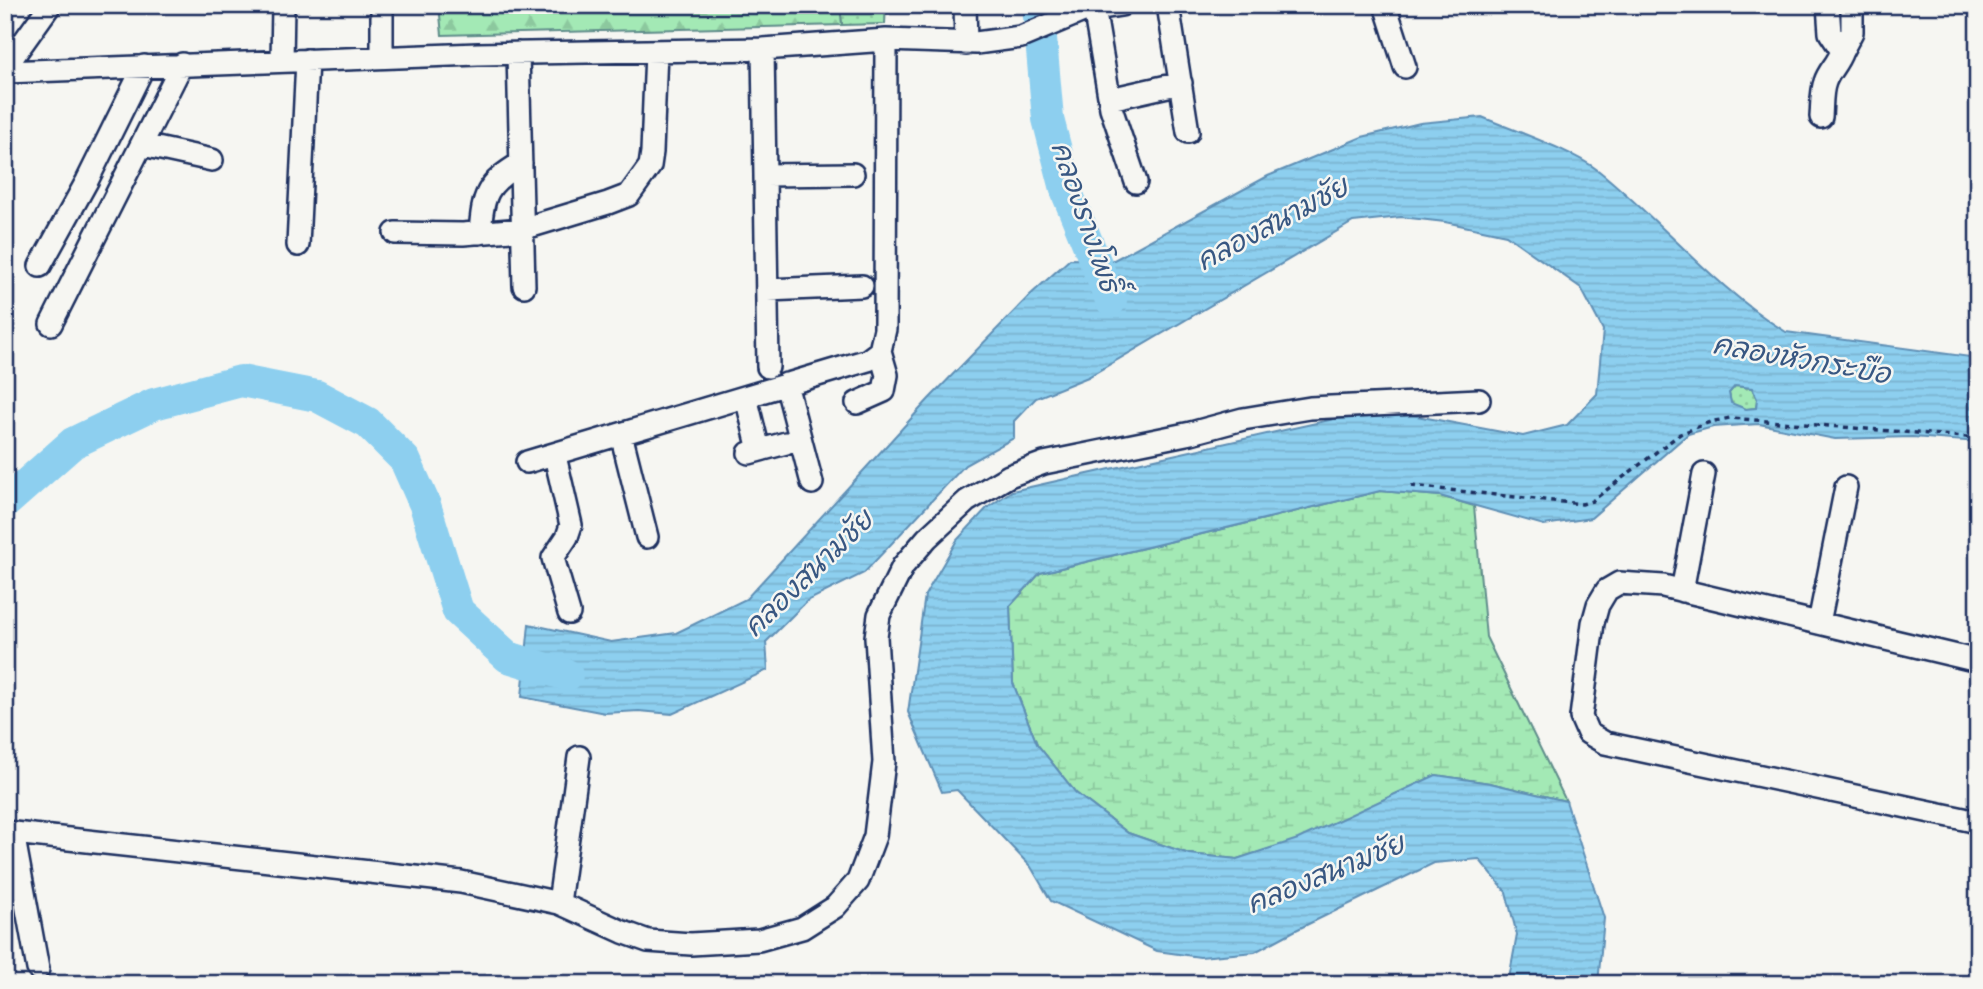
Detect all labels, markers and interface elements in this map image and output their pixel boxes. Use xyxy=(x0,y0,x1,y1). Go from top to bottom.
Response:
water label: คลองรางโพธิ์ xyxy=(1041,134,1138,305)
water label: คลองสนามชัย xyxy=(1191,169,1358,281)
water label: คลองหัวกระบือ xyxy=(1710,326,1895,395)
water label: คลองสนามชัย xyxy=(737,502,884,646)
water label: คลองสนามชัย xyxy=(1242,827,1413,924)

